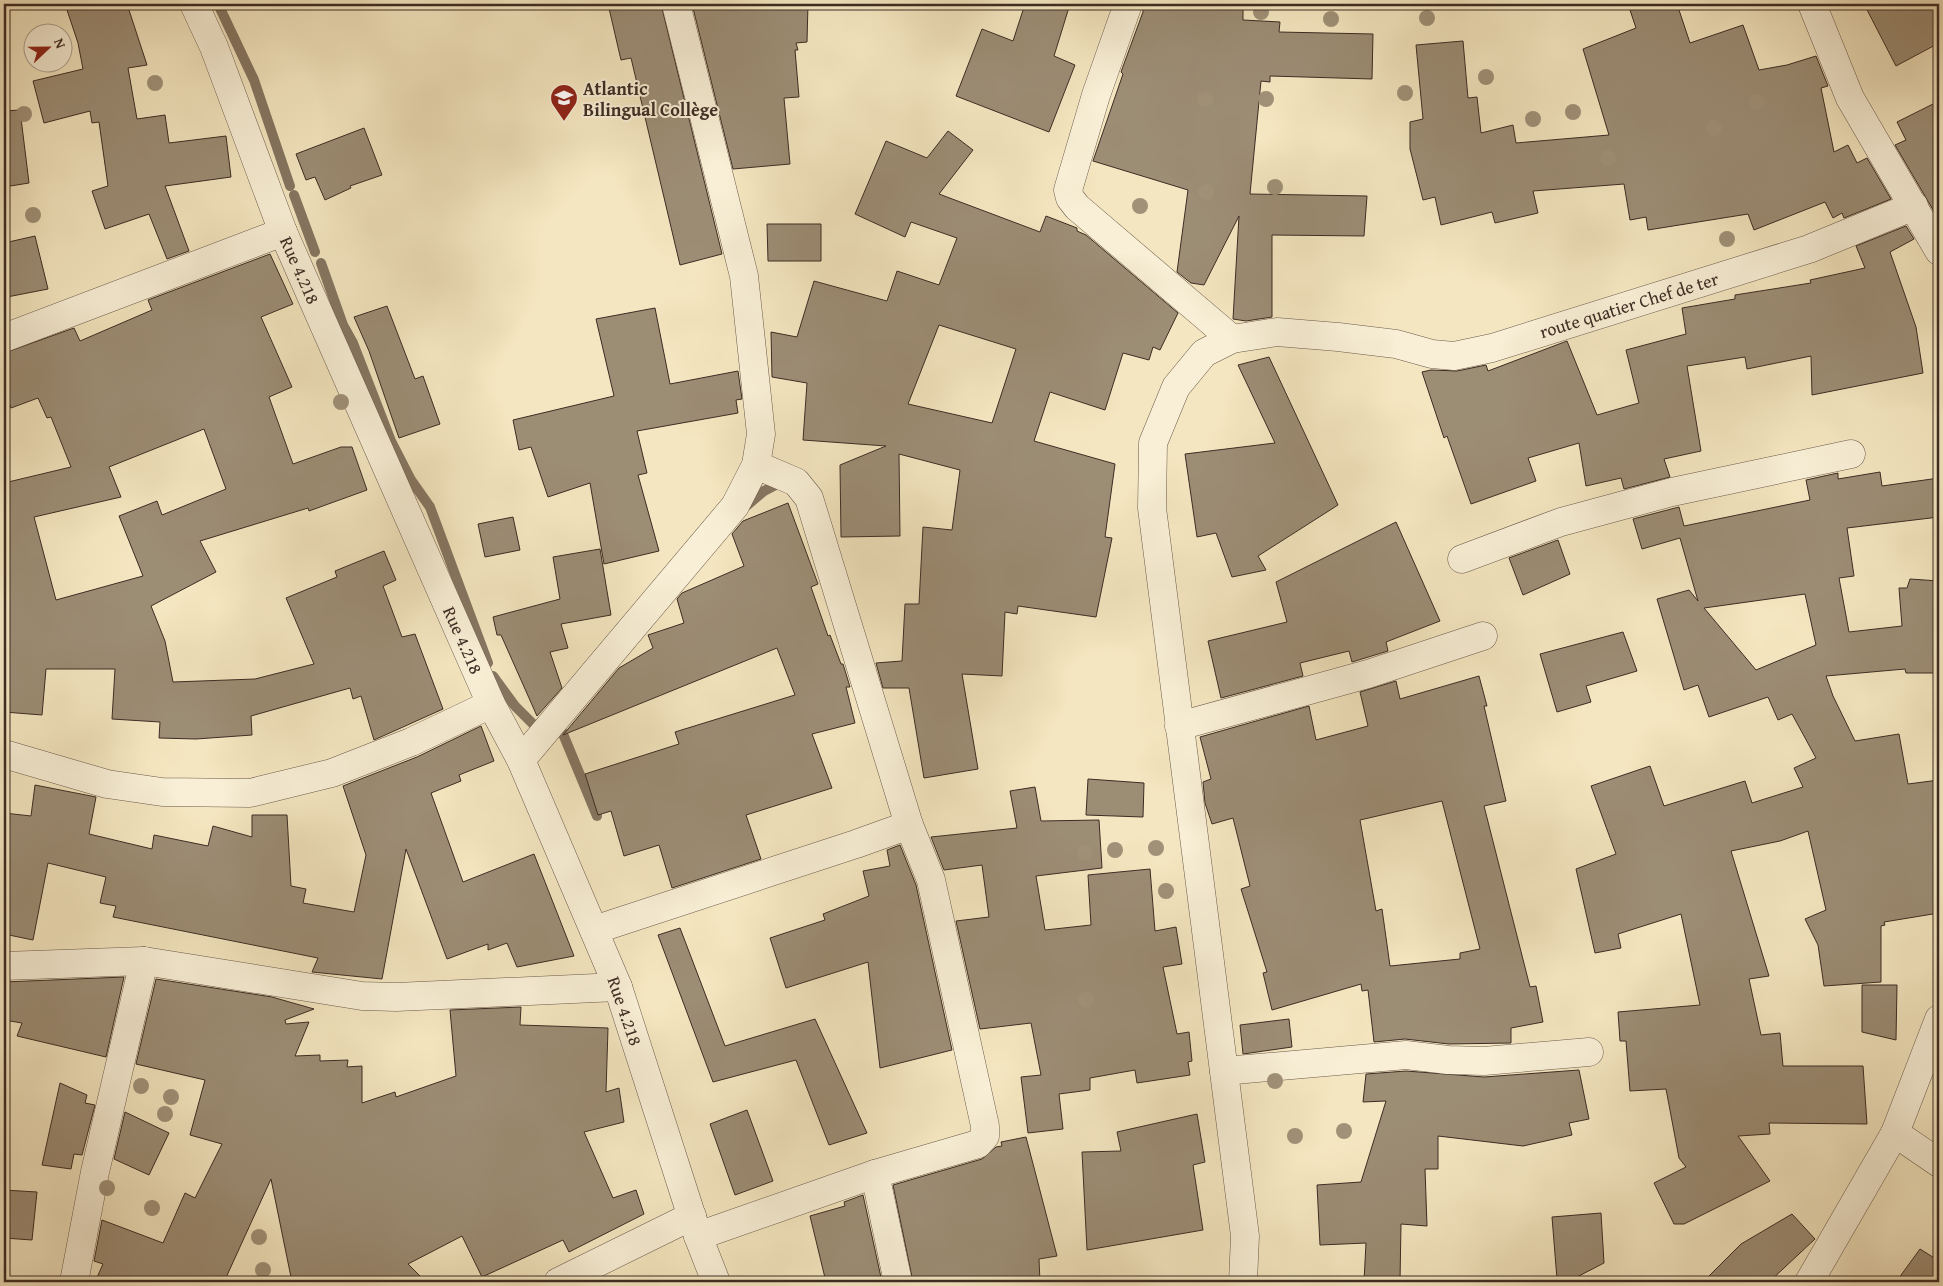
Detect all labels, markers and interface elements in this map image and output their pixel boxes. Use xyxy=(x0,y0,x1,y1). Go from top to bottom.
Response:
north arrow xyxy=(22,22,72,72)
text: N xyxy=(49,35,71,52)
place label: Atlantic Bilingual Collège xyxy=(583,75,718,123)
school or university icon: Atlantic Bilingual Collège xyxy=(549,83,579,122)
street label: Rue 4.218 xyxy=(273,232,327,308)
street label: route quatier Chef de ter xyxy=(1536,265,1722,345)
street label: Rue 4.218 xyxy=(436,602,490,678)
street label: Rue 4.218 xyxy=(601,973,649,1049)

